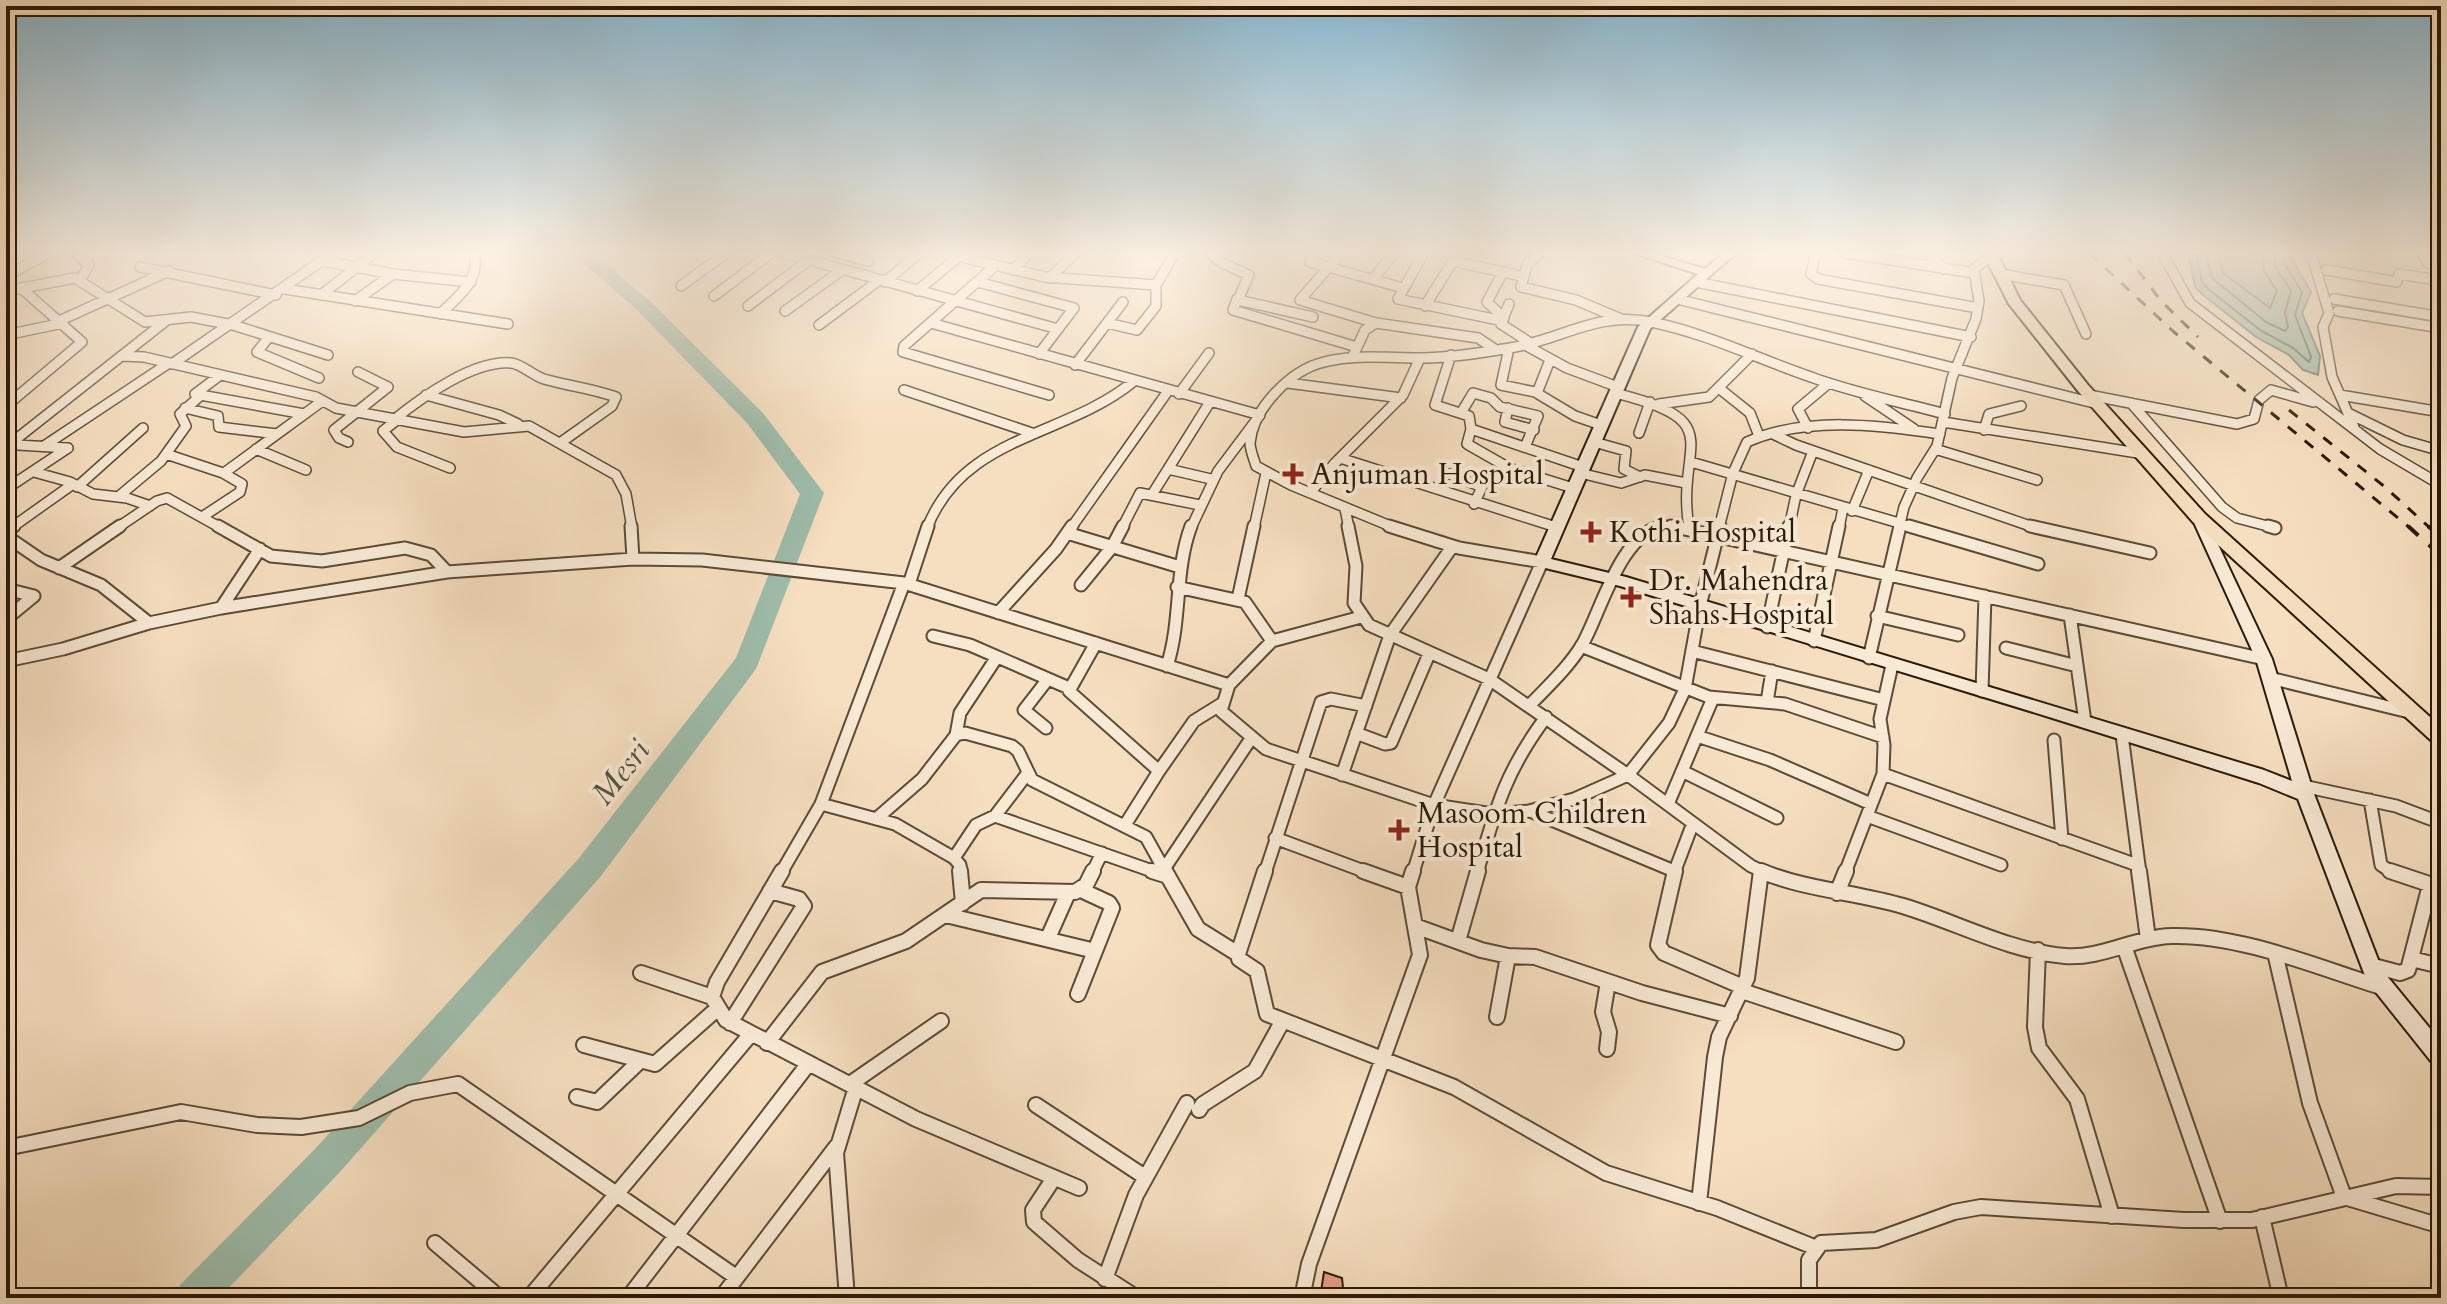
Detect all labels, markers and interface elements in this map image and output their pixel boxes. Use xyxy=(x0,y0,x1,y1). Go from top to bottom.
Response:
place label: Anjuman Hospital xyxy=(1311,454,1544,495)
marker: Anjuman Hospital xyxy=(1282,463,1304,485)
place label: Kothi Hospital xyxy=(1609,512,1796,553)
marker: Kothi Hospital xyxy=(1580,521,1602,543)
place label: Dr. Mahendra Shahs Hospital xyxy=(1649,560,1834,635)
marker: Dr. Mahendra Shahs Hospital xyxy=(1620,586,1642,608)
water label: Mesri xyxy=(581,731,660,814)
place label: Masoom Children Hospital xyxy=(1417,793,1647,868)
marker: Masoom Children Hospital xyxy=(1388,819,1410,841)

